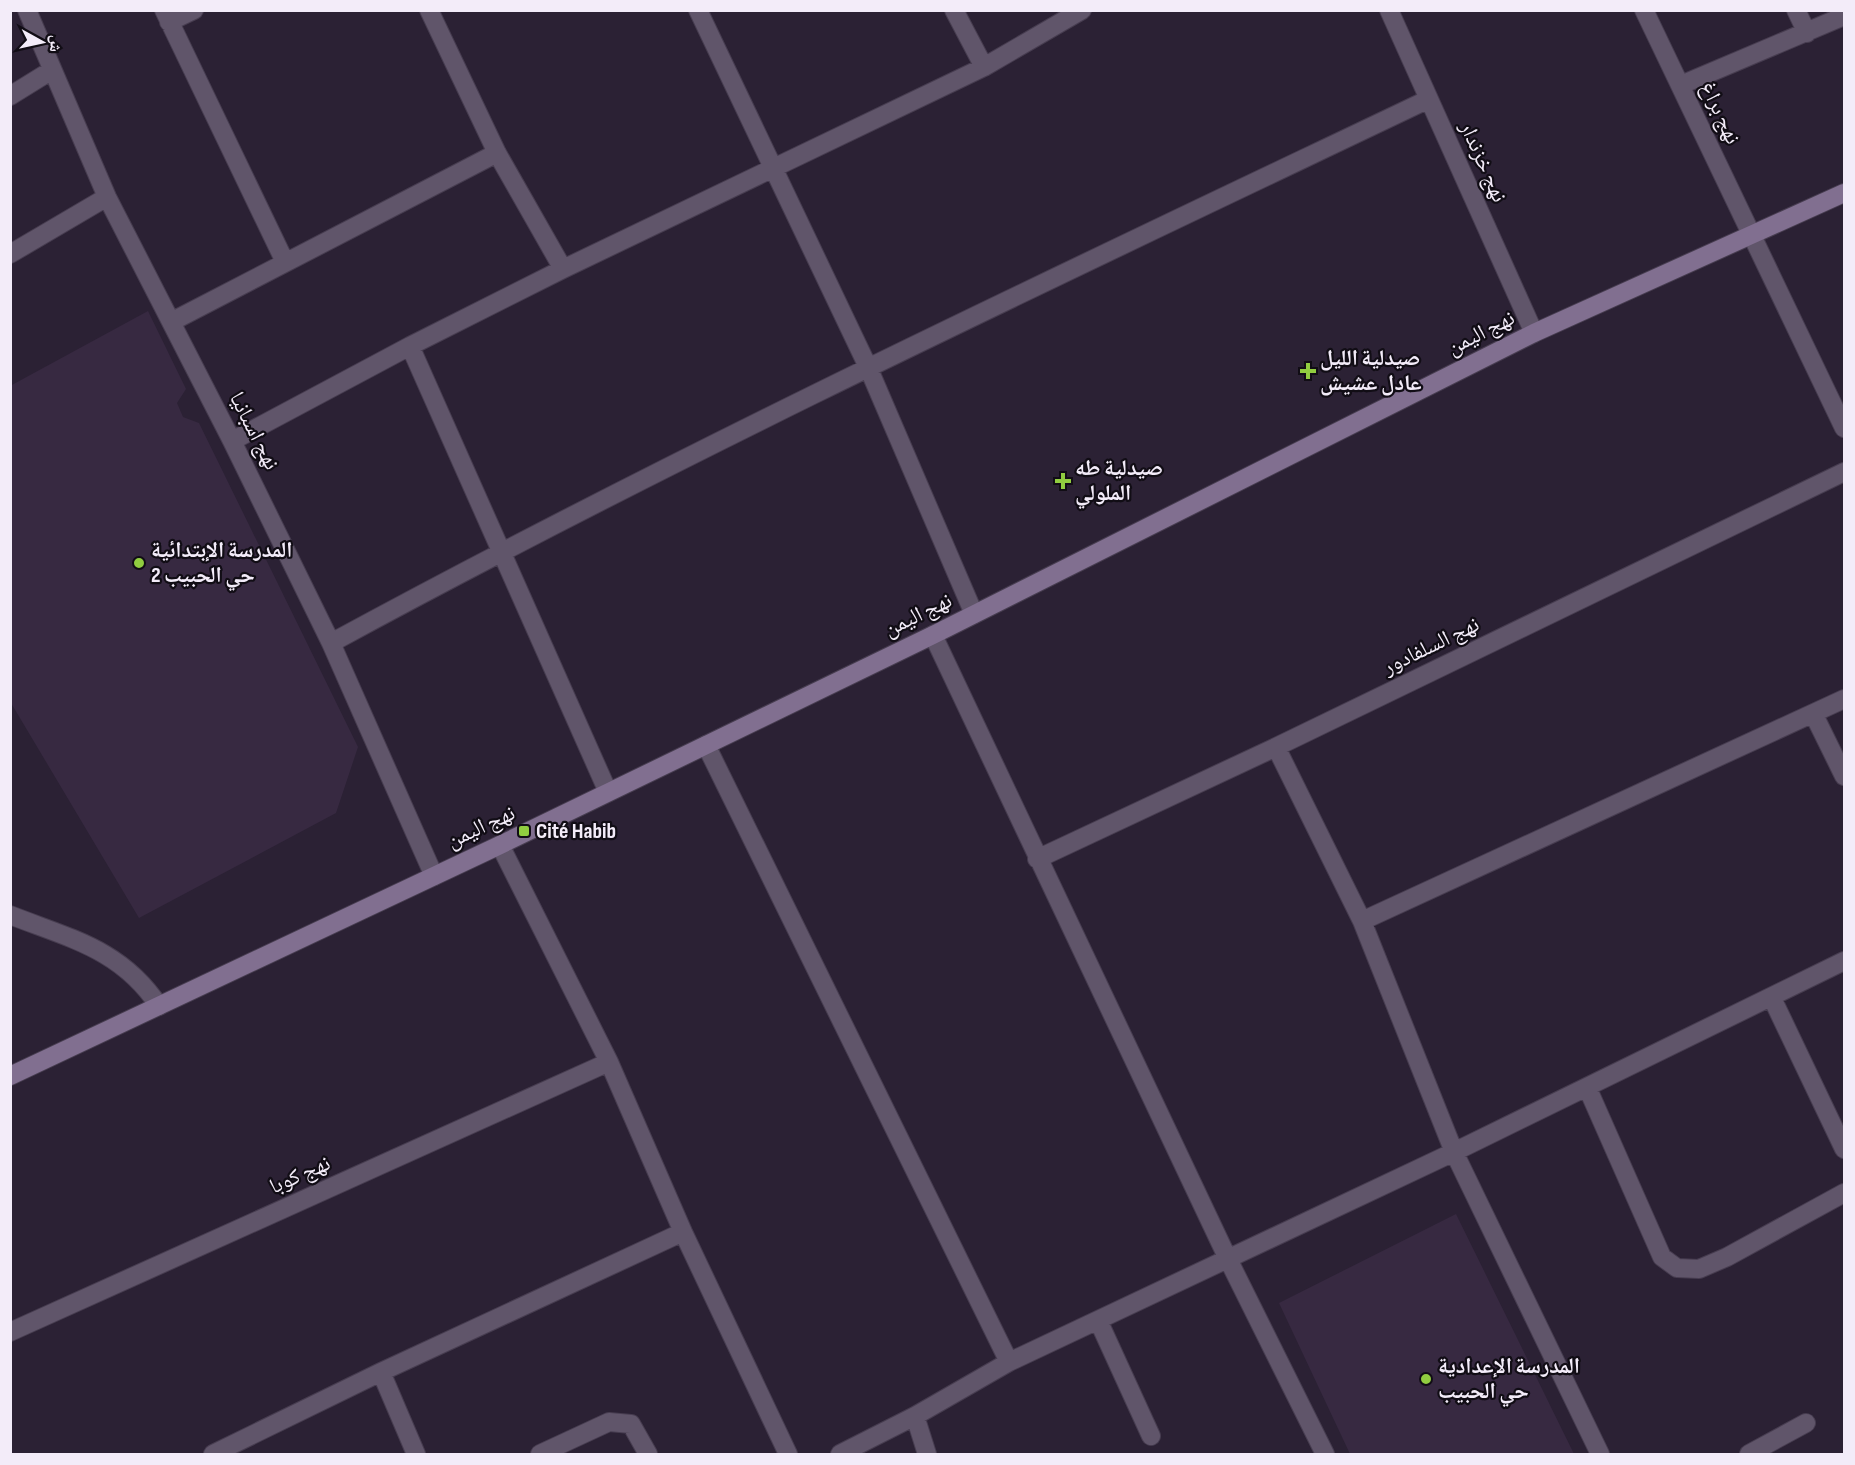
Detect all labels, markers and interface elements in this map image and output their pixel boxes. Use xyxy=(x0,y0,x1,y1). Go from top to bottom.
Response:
north arrow xyxy=(12,12,72,72)
text: ش xyxy=(45,34,66,54)
street label: نهج براغ xyxy=(1694,77,1746,149)
street label: نهج خزندار xyxy=(1453,116,1513,207)
street label: نهج اليمن xyxy=(1443,305,1519,361)
place label: صيدلية الليل عادل عشيش xyxy=(1320,345,1422,397)
marker: صيدلية الليل عادل عشيش xyxy=(1301,364,1315,378)
street label: نهج اسبانيا xyxy=(223,388,285,474)
place label: صيدلية طه الملولي xyxy=(1075,455,1163,509)
marker: صيدلية طه الملولي xyxy=(1056,474,1070,488)
place label: المدرسة الإبتدائية حي الحبيب 2 xyxy=(151,537,293,591)
marker: المدرسة الإبتدائية حي الحبيب 2 xyxy=(132,556,146,570)
street label: نهج اليمن xyxy=(880,587,956,643)
street label: نهج السلفادور xyxy=(1377,611,1484,681)
street label: نهج اليمن xyxy=(443,799,519,855)
place label: Cité Habib xyxy=(536,818,616,845)
marker: Cité Habib xyxy=(517,824,531,838)
street label: نهج كوبا xyxy=(265,1150,335,1200)
place label: المدرسة الإعدادية حي الحبيب xyxy=(1438,1353,1580,1407)
marker: المدرسة الإعدادية حي الحبيب xyxy=(1419,1372,1433,1386)

